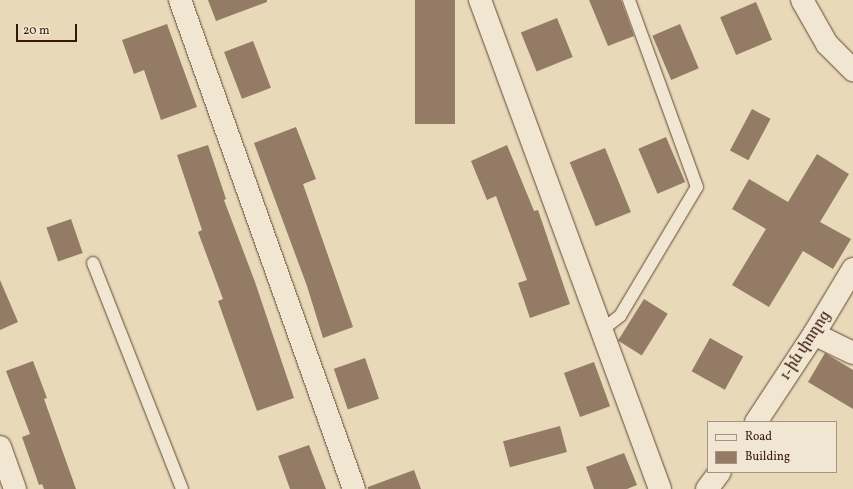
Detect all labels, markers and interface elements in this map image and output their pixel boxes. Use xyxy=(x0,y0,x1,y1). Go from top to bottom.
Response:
scale bar xyxy=(18,16,79,42)
text: 20 m xyxy=(23,23,50,39)
street label: 1-ին փողոց xyxy=(777,308,835,384)
legend xyxy=(707,421,837,473)
text: Road xyxy=(745,429,772,445)
text: Building xyxy=(745,449,790,465)

